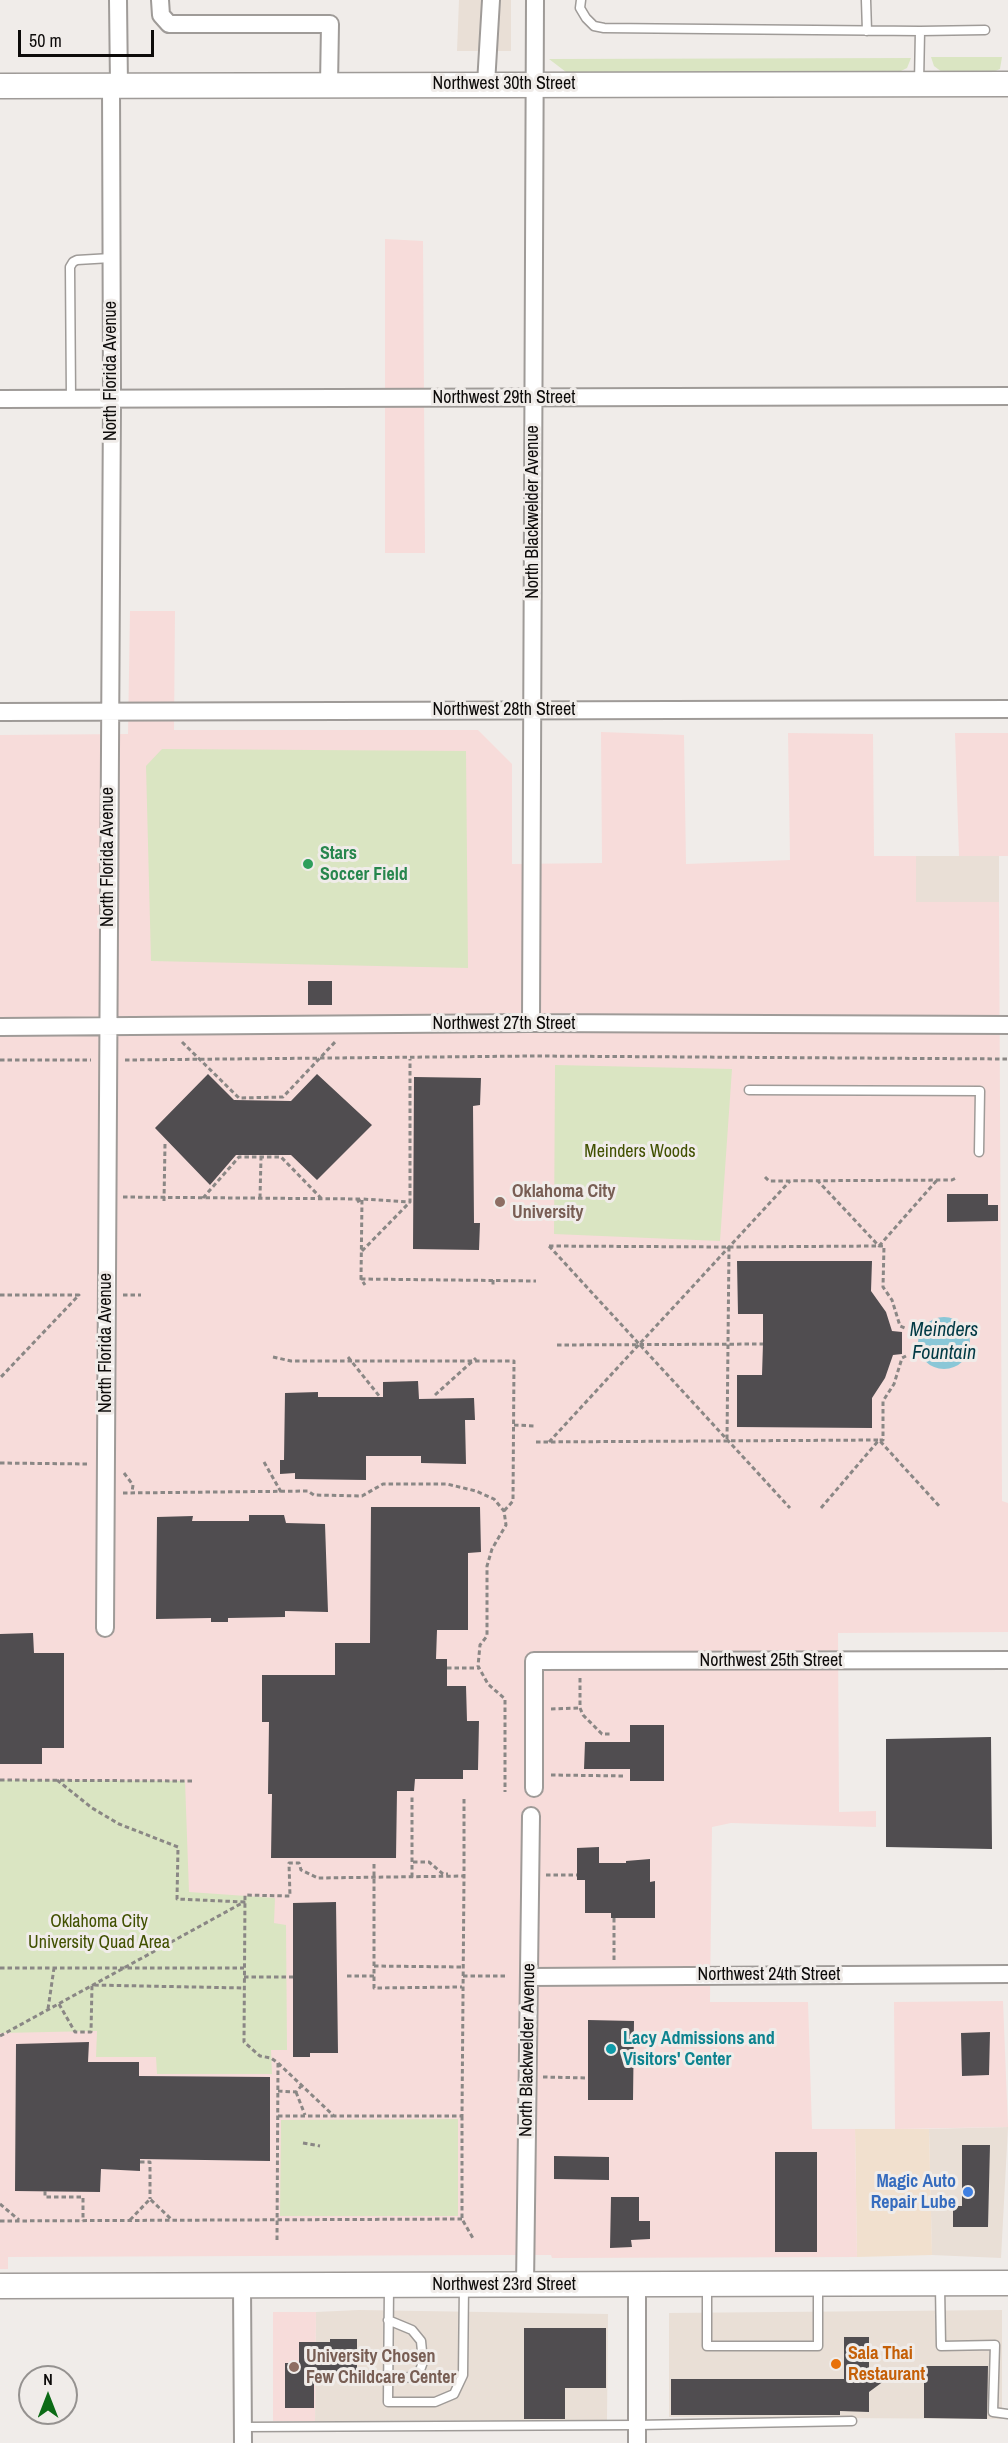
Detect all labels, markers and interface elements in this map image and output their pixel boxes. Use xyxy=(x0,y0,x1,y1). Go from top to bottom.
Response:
scale bar xyxy=(21,18,158,56)
text: 50 m xyxy=(29,28,62,53)
street label: Northwest 30th Street xyxy=(433,73,575,95)
street label: North Florida Avenue xyxy=(100,301,122,441)
street label: Northwest 29th Street xyxy=(433,387,575,409)
street label: North Blackwelder Avenue xyxy=(522,425,544,599)
street label: Northwest 28th Street xyxy=(433,699,575,721)
street label: North Florida Avenue xyxy=(97,787,119,927)
place label: Stars Soccer Field xyxy=(320,843,408,886)
marker: Stars Soccer Field xyxy=(301,857,315,871)
street label: Northwest 27th Street xyxy=(433,1013,575,1035)
park label: Meinders Woods xyxy=(584,1141,696,1163)
place label: Oklahoma City University xyxy=(512,1181,615,1224)
marker: Oklahoma City University xyxy=(493,1195,507,1209)
street label: North Florida Avenue xyxy=(95,1273,117,1413)
water label: Meinders Fountain xyxy=(910,1319,978,1366)
street label: Northwest 25th Street xyxy=(700,1650,842,1672)
park label: Oklahoma City University Quad Area xyxy=(28,1911,170,1954)
street label: North Blackwelder Avenue xyxy=(516,1963,540,2137)
street label: Northwest 24th Street xyxy=(698,1964,840,1986)
place label: Lacy Admissions and Visitors' Center xyxy=(623,2028,775,2070)
marker: Lacy Admissions and Visitors' Center xyxy=(604,2042,618,2056)
place label: Magic Auto Repair Lube xyxy=(871,2171,956,2214)
marker: Magic Auto Repair Lube xyxy=(961,2185,975,2199)
street label: Northwest 23rd Street xyxy=(432,2274,576,2296)
place label: Sala Thai Restaurant xyxy=(848,2343,925,2386)
place label: University Chosen Few Childcare Center xyxy=(306,2346,456,2388)
marker: Sala Thai Restaurant xyxy=(829,2357,843,2371)
marker: University Chosen Few Childcare Center xyxy=(287,2360,301,2374)
north arrow xyxy=(18,2365,78,2425)
text: N xyxy=(43,2368,53,2390)

